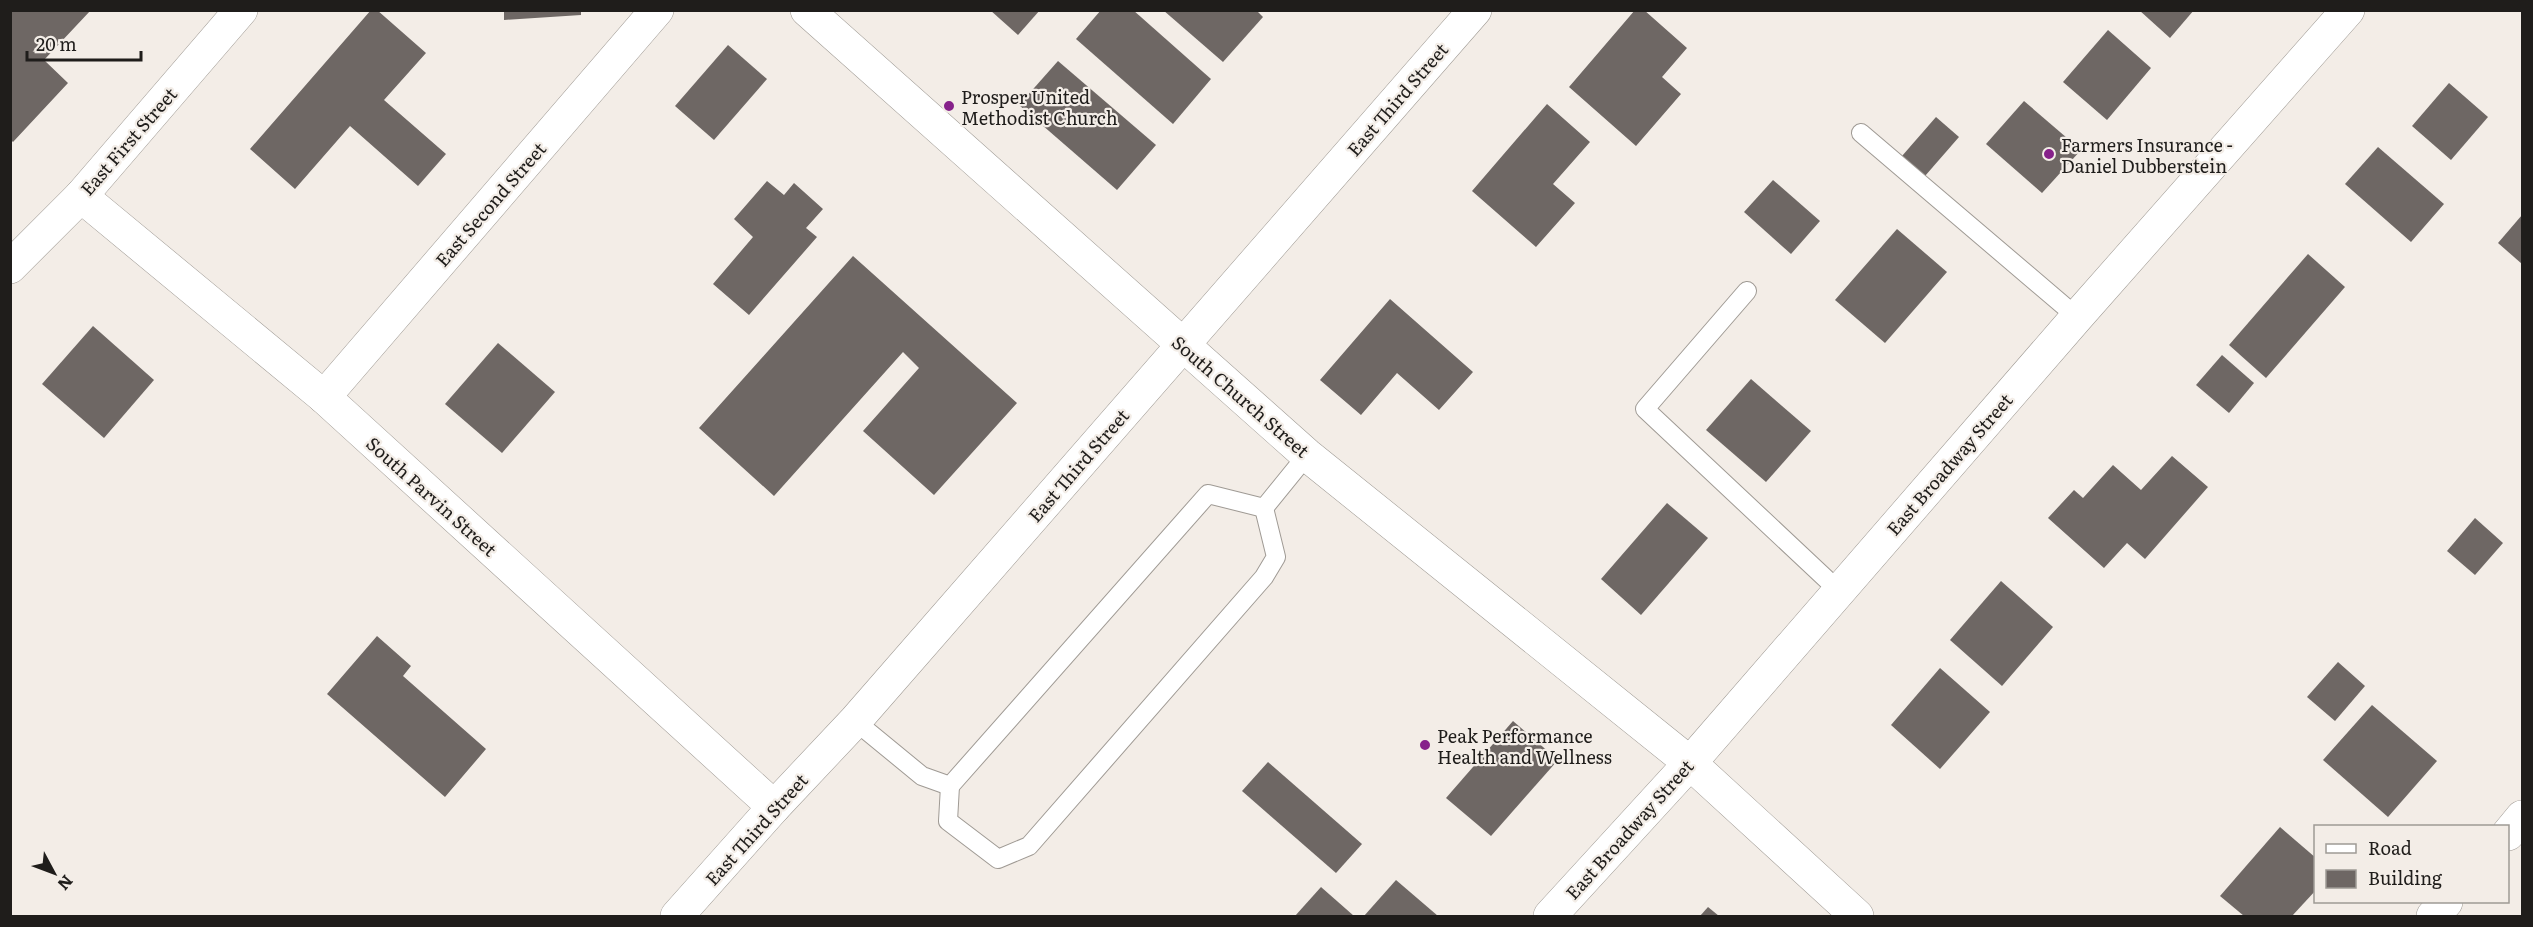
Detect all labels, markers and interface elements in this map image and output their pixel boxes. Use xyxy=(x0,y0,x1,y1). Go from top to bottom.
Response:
scale bar xyxy=(27,24,141,62)
text: 20 m xyxy=(36,30,77,57)
street label: East Third Street xyxy=(1340,36,1454,162)
street label: East First Street xyxy=(73,80,183,201)
place label: Prosper United Methodist Church xyxy=(961,83,1118,131)
marker: Prosper United Methodist Church xyxy=(942,99,956,113)
place label: Farmers Insurance - Daniel Dubberstein xyxy=(2061,131,2233,179)
street label: East Second Street xyxy=(428,135,552,272)
marker: Farmers Insurance - Daniel Dubberstein xyxy=(2042,147,2056,161)
street label: South Church Street xyxy=(1166,329,1316,464)
street label: East Broadway Street xyxy=(1880,387,2019,541)
street label: East Third Street xyxy=(1021,402,1135,528)
street label: South Parvin Street xyxy=(361,430,504,563)
place label: Peak Performance Health and Wellness xyxy=(1437,722,1612,770)
marker: Peak Performance Health and Wellness xyxy=(1418,738,1432,752)
street label: East Broadway Street xyxy=(1559,752,1700,905)
street label: East Third Street xyxy=(698,766,814,891)
legend xyxy=(2314,825,2509,903)
text: Road xyxy=(2368,834,2412,861)
north arrow xyxy=(24,843,84,903)
text: Building xyxy=(2368,864,2443,891)
text: N xyxy=(53,871,80,896)

